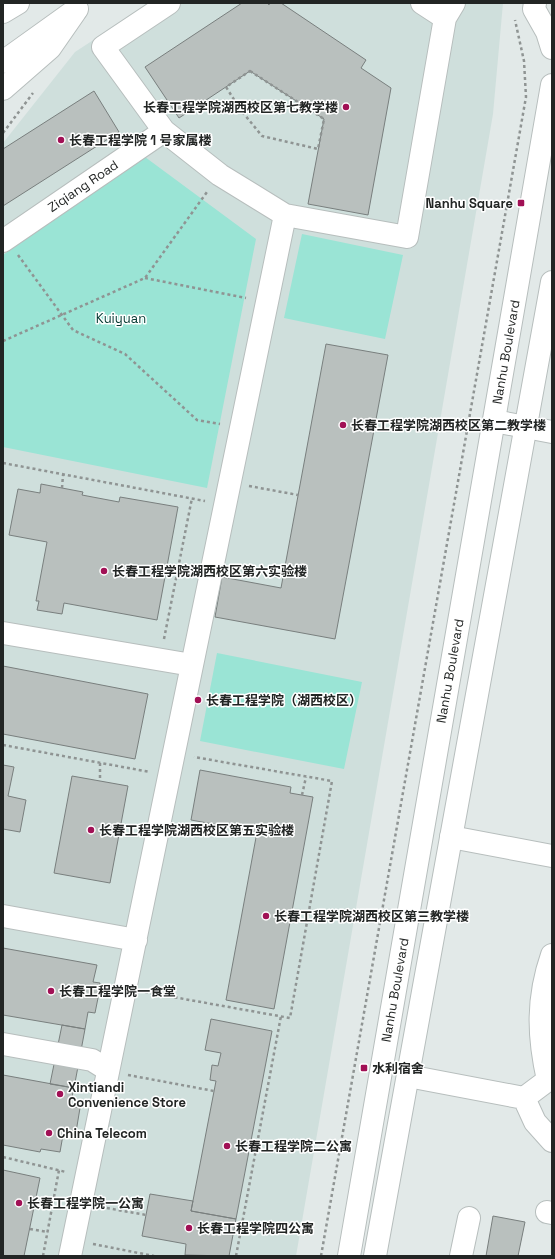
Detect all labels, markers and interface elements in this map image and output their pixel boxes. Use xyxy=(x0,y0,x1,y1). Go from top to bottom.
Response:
place label: 长春工程学院湖西校区第七教学楼 xyxy=(143,99,338,116)
marker: 长春工程学院湖西校区第七教学楼 xyxy=(341,102,351,112)
place label: 长春工程学院 1 号家属楼 xyxy=(69,132,211,149)
marker: 长春工程学院 1 号家属楼 xyxy=(56,135,66,145)
street label: Ziqiang Road xyxy=(45,156,121,216)
place label: Nanhu Square xyxy=(425,195,513,212)
marker: Nanhu Square xyxy=(516,198,526,208)
street label: Nanhu Boulevard xyxy=(488,298,524,406)
park label: Kuiyuan xyxy=(96,310,146,327)
place label: 长春工程学院湖西校区第二教学楼 xyxy=(351,417,546,434)
marker: 长春工程学院湖西校区第二教学楼 xyxy=(338,420,348,430)
place label: 长春工程学院湖西校区第六实验楼 xyxy=(112,563,307,580)
marker: 长春工程学院湖西校区第六实验楼 xyxy=(99,566,109,576)
street label: Nanhu Boulevard xyxy=(432,617,468,725)
place label: 长春工程学院（湖西校区） xyxy=(206,692,362,709)
marker: 长春工程学院（湖西校区） xyxy=(193,695,203,705)
place label: 长春工程学院湖西校区第五实验楼 xyxy=(99,822,294,839)
marker: 长春工程学院湖西校区第五实验楼 xyxy=(86,825,96,835)
place label: 长春工程学院湖西校区第三教学楼 xyxy=(274,908,469,925)
marker: 长春工程学院湖西校区第三教学楼 xyxy=(261,911,271,921)
street label: Nanhu Boulevard xyxy=(377,936,413,1044)
place label: 长春工程学院一食堂 xyxy=(59,983,176,1000)
marker: 长春工程学院一食堂 xyxy=(46,986,56,996)
place label: 水利宿舍 xyxy=(372,1060,424,1077)
marker: 水利宿舍 xyxy=(359,1063,369,1073)
place label: Xintiandi Convenience Store xyxy=(68,1079,186,1111)
marker: Xintiandi Convenience Store xyxy=(55,1089,65,1099)
place label: China Telecom xyxy=(57,1125,147,1142)
marker: China Telecom xyxy=(44,1128,54,1138)
place label: 长春工程学院二公寓 xyxy=(235,1138,352,1155)
marker: 长春工程学院二公寓 xyxy=(222,1141,232,1151)
place label: 长春工程学院一公寓 xyxy=(27,1195,144,1212)
marker: 长春工程学院一公寓 xyxy=(14,1198,24,1208)
place label: 长春工程学院四公寓 xyxy=(197,1220,314,1237)
marker: 长春工程学院四公寓 xyxy=(184,1223,194,1233)

